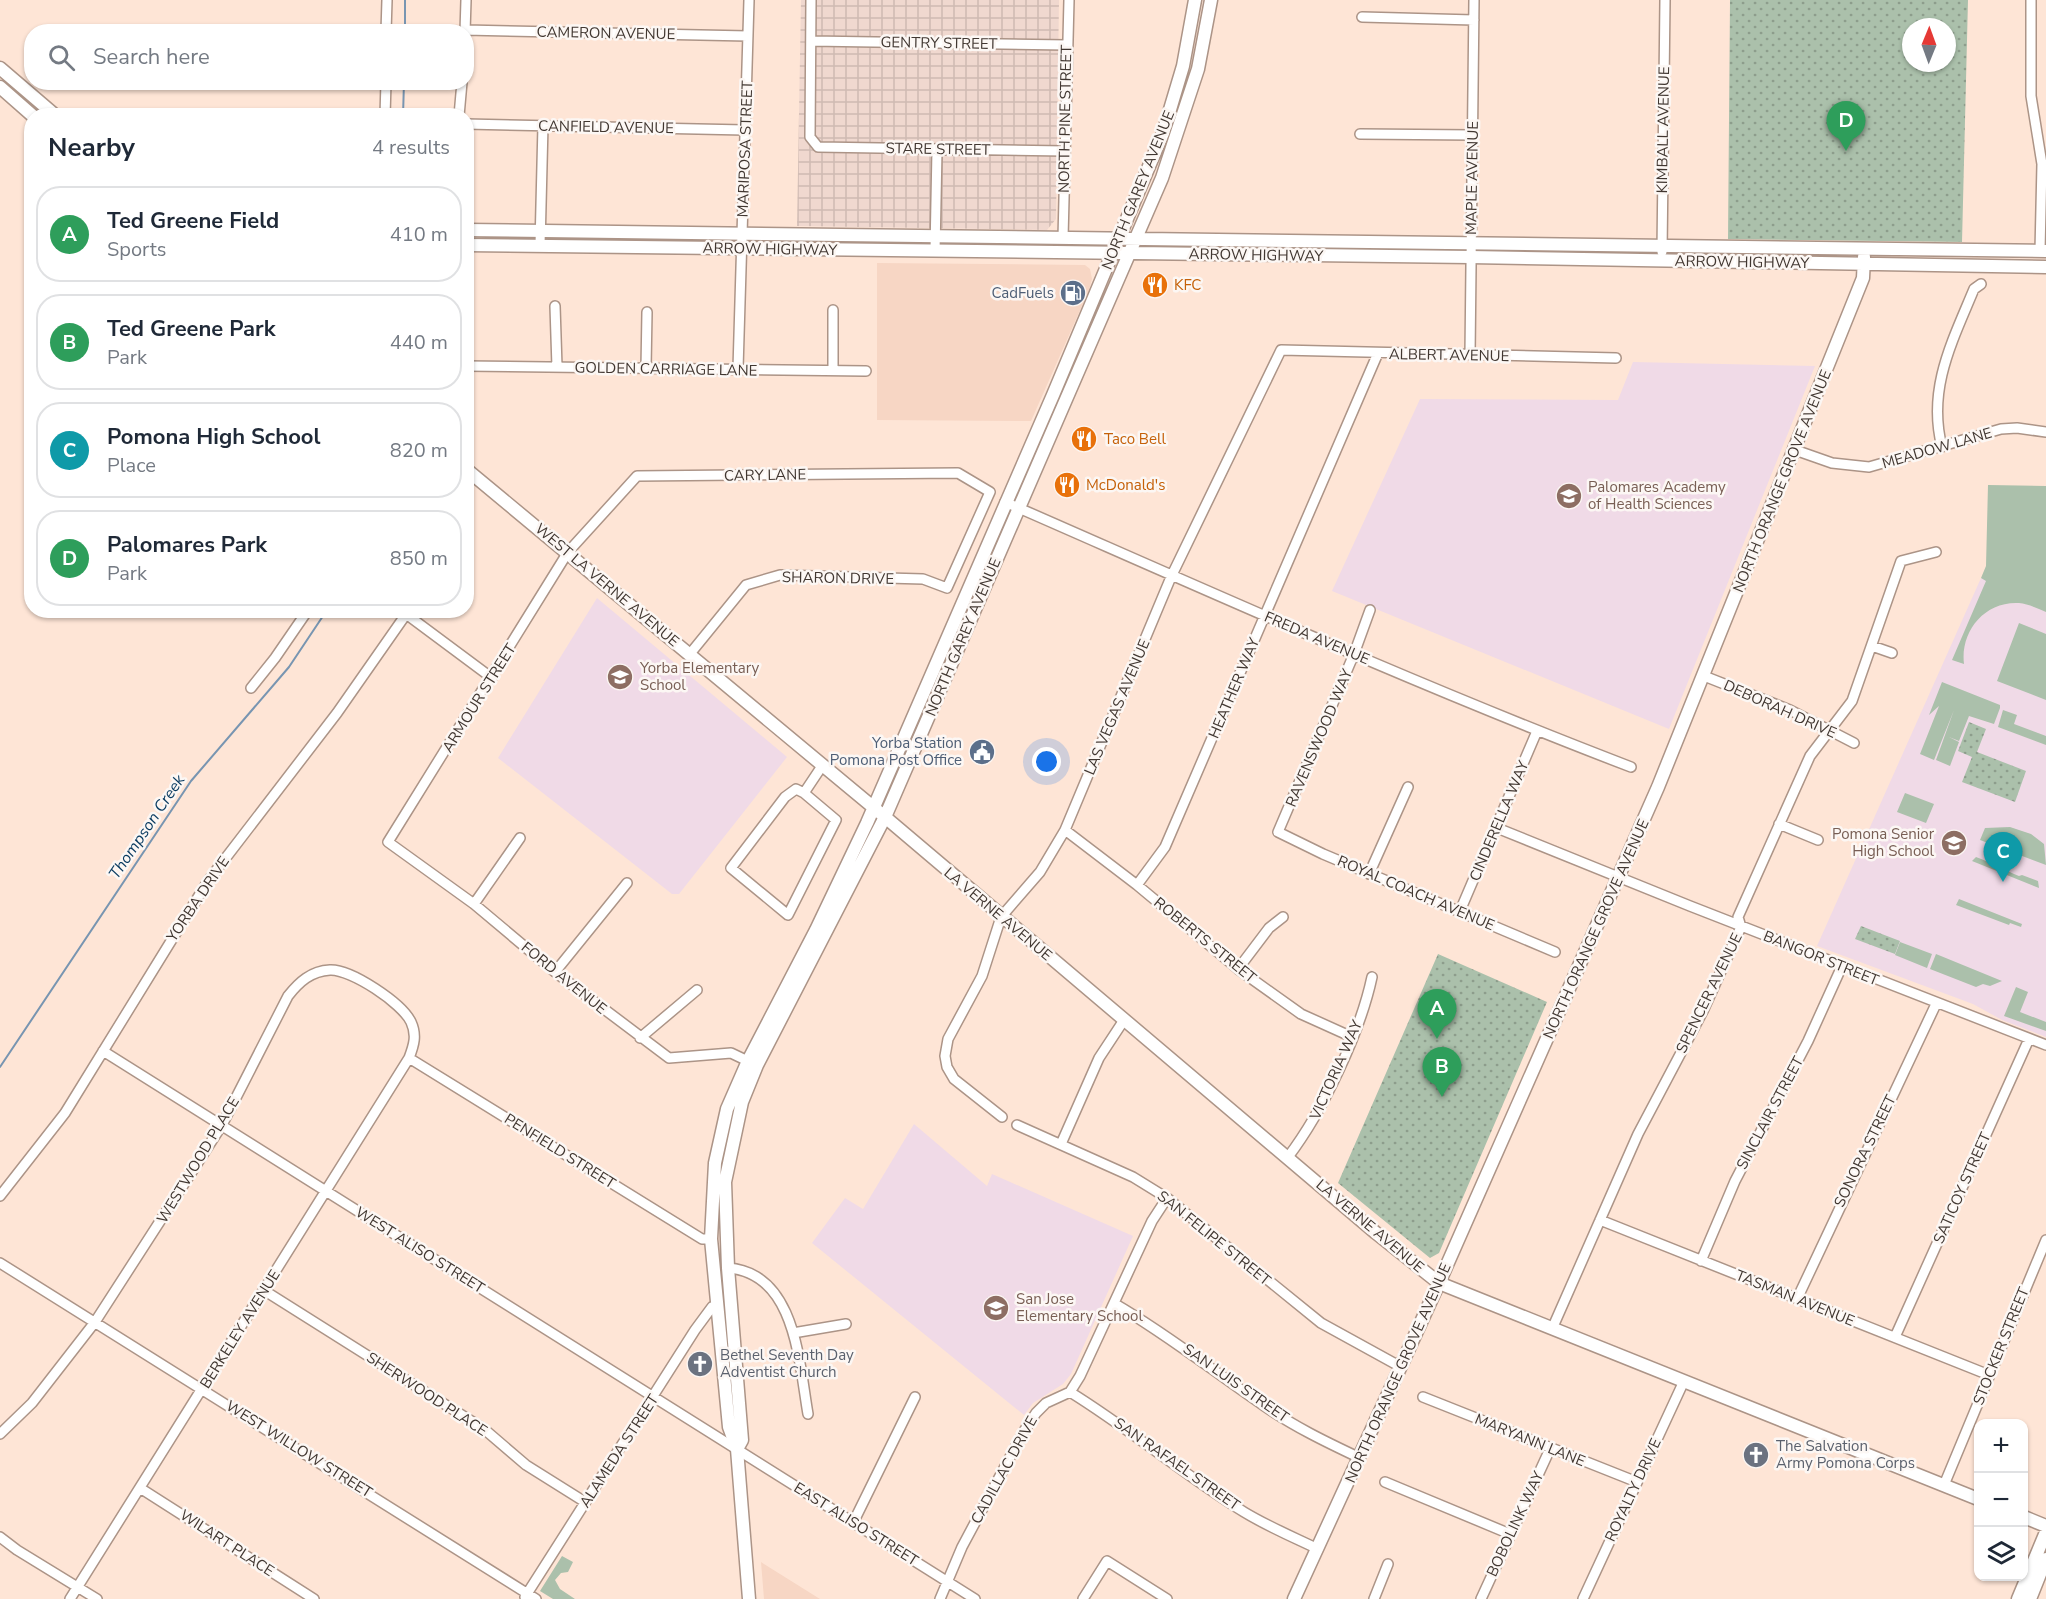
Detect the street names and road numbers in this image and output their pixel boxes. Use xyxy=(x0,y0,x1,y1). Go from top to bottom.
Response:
street label: CAMERON AVENUE xyxy=(536,22,676,44)
street label: GENTRY STREET xyxy=(880,32,998,54)
street label: NORTH PINE STREET xyxy=(1054,45,1076,193)
street label: KIMBALL AVENUE xyxy=(1652,66,1674,194)
street label: MARIPOSA STREET xyxy=(733,80,757,218)
street label: NORTH GAREY AVENUE xyxy=(1097,107,1179,273)
street label: CANFIELD AVENUE xyxy=(538,116,674,138)
street label: MAPLE AVENUE xyxy=(1461,121,1483,235)
street label: STARE STREET xyxy=(885,138,991,160)
street label: ARROW HIGHWAY xyxy=(702,238,839,260)
street label: ARROW HIGHWAY xyxy=(1188,244,1325,266)
street label: ARROW HIGHWAY xyxy=(1674,251,1811,273)
street label: ALBERT AVENUE xyxy=(1389,344,1509,366)
street label: GOLDEN CARRIAGE LANE xyxy=(574,357,758,381)
street label: NORTH ORANGE GROVE AVENUE xyxy=(1728,367,1836,595)
street label: MEADOW LANE xyxy=(1880,423,1994,473)
street label: CARY LANE xyxy=(724,464,806,486)
street label: WEST LA VERNE AVENUE xyxy=(531,519,683,651)
street label: NORTH GAREY AVENUE xyxy=(921,555,1005,719)
street label: SHARON DRIVE xyxy=(782,567,894,589)
street label: FREDA AVENUE xyxy=(1261,607,1373,669)
street label: HEATHER WAY xyxy=(1204,634,1265,741)
street label: LAS VEGAS AVENUE xyxy=(1079,636,1155,778)
street label: ARMOUR STREET xyxy=(438,640,520,756)
street label: RAVENSWOOD WAY xyxy=(1281,665,1358,810)
street label: DEBORAH DRIVE xyxy=(1720,675,1840,743)
street label: CINDERELLA WAY xyxy=(1465,757,1534,884)
street label: NORTH ORANGE GROVE AVENUE xyxy=(1538,816,1654,1042)
street label: ROYAL COACH AVENUE xyxy=(1334,851,1498,935)
street label: YORBA DRIVE xyxy=(162,852,234,946)
street label: LA VERNE AVENUE xyxy=(940,863,1056,965)
street label: ROBERTS STREET xyxy=(1150,893,1260,987)
street label: BANGOR STREET xyxy=(1760,926,1882,990)
street label: SPENCER AVENUE xyxy=(1671,930,1747,1056)
street label: FORD AVENUE xyxy=(517,937,611,1019)
street label: VICTORIA WAY xyxy=(1305,1016,1367,1124)
street label: SINCLAIR STREET xyxy=(1732,1053,1808,1173)
street label: SONORA STREET xyxy=(1829,1092,1901,1210)
street label: WESTWOOD PLACE xyxy=(152,1093,244,1227)
street label: PENFIELD STREET xyxy=(501,1109,619,1193)
street label: SATICOY STREET xyxy=(1929,1129,1995,1247)
street label: LA VERNE AVENUE xyxy=(1312,1175,1428,1277)
street label: SAN FELIPE STREET xyxy=(1153,1186,1275,1290)
street label: WEST ALISO STREET xyxy=(352,1202,488,1298)
street label: NORTH ORANGE GROVE AVENUE xyxy=(1340,1260,1456,1486)
street label: TASMAN AVENUE xyxy=(1733,1265,1857,1331)
street label: BERKELEY AVENUE xyxy=(195,1266,285,1392)
street label: STOCKER STREET xyxy=(1968,1284,2034,1408)
street label: SAN LUIS STREET xyxy=(1179,1339,1293,1427)
street label: SHERWOOD PLACE xyxy=(363,1347,491,1441)
street label: ALAMEDA STREET xyxy=(575,1390,663,1512)
street label: WEST WILLOW STREET xyxy=(222,1396,376,1502)
street label: MARYANN LANE xyxy=(1472,1409,1588,1471)
street label: CADILLAC DRIVE xyxy=(966,1412,1042,1528)
street label: SAN RAFAEL STREET xyxy=(1110,1413,1244,1515)
street label: ROYALTY DRIVE xyxy=(1600,1435,1666,1545)
street label: BOBOLINK WAY xyxy=(1482,1467,1549,1580)
street label: EAST ALISO STREET xyxy=(790,1478,922,1570)
street label: WILART PLACE xyxy=(176,1505,278,1581)

